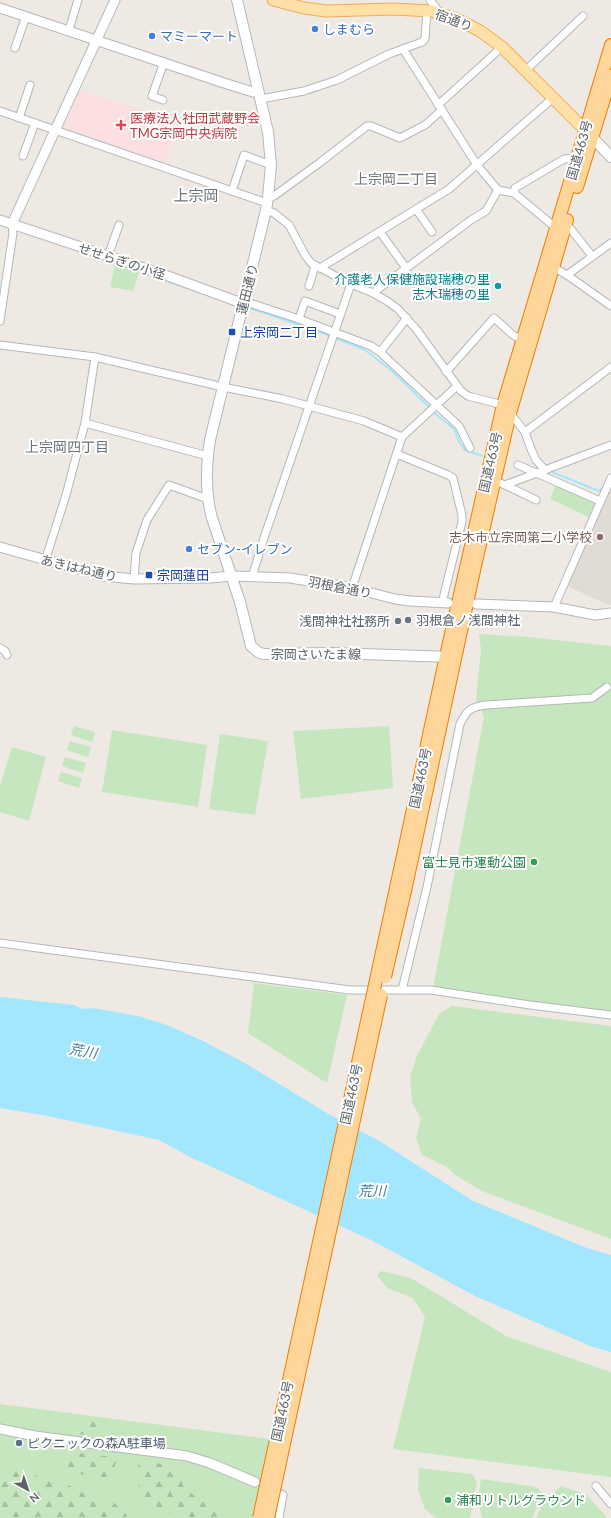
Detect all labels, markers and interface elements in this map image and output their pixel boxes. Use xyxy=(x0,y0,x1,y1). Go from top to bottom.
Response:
street label: 宿通り xyxy=(433,6,475,34)
place label: しまむら xyxy=(323,21,375,37)
marker: しまむら xyxy=(310,24,320,34)
place label: マミーマート xyxy=(160,28,238,44)
marker: マミーマート xyxy=(147,31,157,41)
place label: 医療法人社団武蔵野会 TMG宗岡中央病院 xyxy=(130,110,260,141)
street label: 国道463号 xyxy=(563,118,595,182)
marker: 医療法人社団武蔵野会 TMG宗岡中央病院 xyxy=(115,119,127,131)
district label: 上宗岡二丁目 xyxy=(354,170,438,187)
district label: 上宗岡 xyxy=(173,186,219,204)
street label: せせらぎの小径 xyxy=(76,239,168,283)
street label: 蓮田通り xyxy=(233,262,261,316)
place label: 介護老人保健施設瑞穂の里 志木瑞穂の里 xyxy=(334,271,490,302)
marker: 介護老人保健施設瑞穂の里 志木瑞穂の里 xyxy=(493,281,503,291)
place label: 上宗岡二丁目 xyxy=(240,324,318,340)
marker: 上宗岡二丁目 xyxy=(227,327,237,337)
street label: 国道463号 xyxy=(475,430,505,494)
district label: 上宗岡四丁目 xyxy=(25,438,109,455)
place label: 志木市立宗岡第二小学校 xyxy=(449,529,592,545)
marker: 志木市立宗岡第二小学校 xyxy=(595,532,605,542)
place label: セブン-イレブン xyxy=(197,541,293,557)
marker: セブン-イレブン xyxy=(184,544,194,554)
street label: あきはね通り xyxy=(39,551,119,585)
place label: 宗岡蓮田 xyxy=(157,567,209,583)
marker: 宗岡蓮田 xyxy=(144,570,154,580)
street label: 羽根倉通り xyxy=(307,573,373,601)
place label: 羽根倉ノ浅間神社 xyxy=(416,612,520,628)
place label: 浅間神社社務所 xyxy=(299,613,390,629)
marker: 羽根倉ノ浅間神社 xyxy=(403,615,413,625)
marker: 浅間神社社務所 xyxy=(393,616,403,626)
street label: 宗岡さいたま線 xyxy=(271,646,361,662)
street label: 国道463号 xyxy=(406,746,434,810)
place label: 富士見市運動公園 xyxy=(422,854,526,870)
marker: 富士見市運動公園 xyxy=(529,857,539,867)
water label: 荒川 xyxy=(68,1040,100,1062)
street label: 国道463号 xyxy=(337,1062,365,1126)
water label: 荒川 xyxy=(358,1182,388,1199)
street label: 国道463号 xyxy=(268,1379,296,1443)
place label: ピクニックの森A駐車場 xyxy=(27,1435,166,1451)
marker: ピクニックの森A駐車場 xyxy=(14,1438,24,1448)
north arrow xyxy=(8,1470,48,1510)
text: N xyxy=(27,1490,42,1506)
place label: 浦和リトルグラウンド xyxy=(456,1492,586,1508)
marker: 浦和リトルグラウンド xyxy=(443,1495,453,1505)

